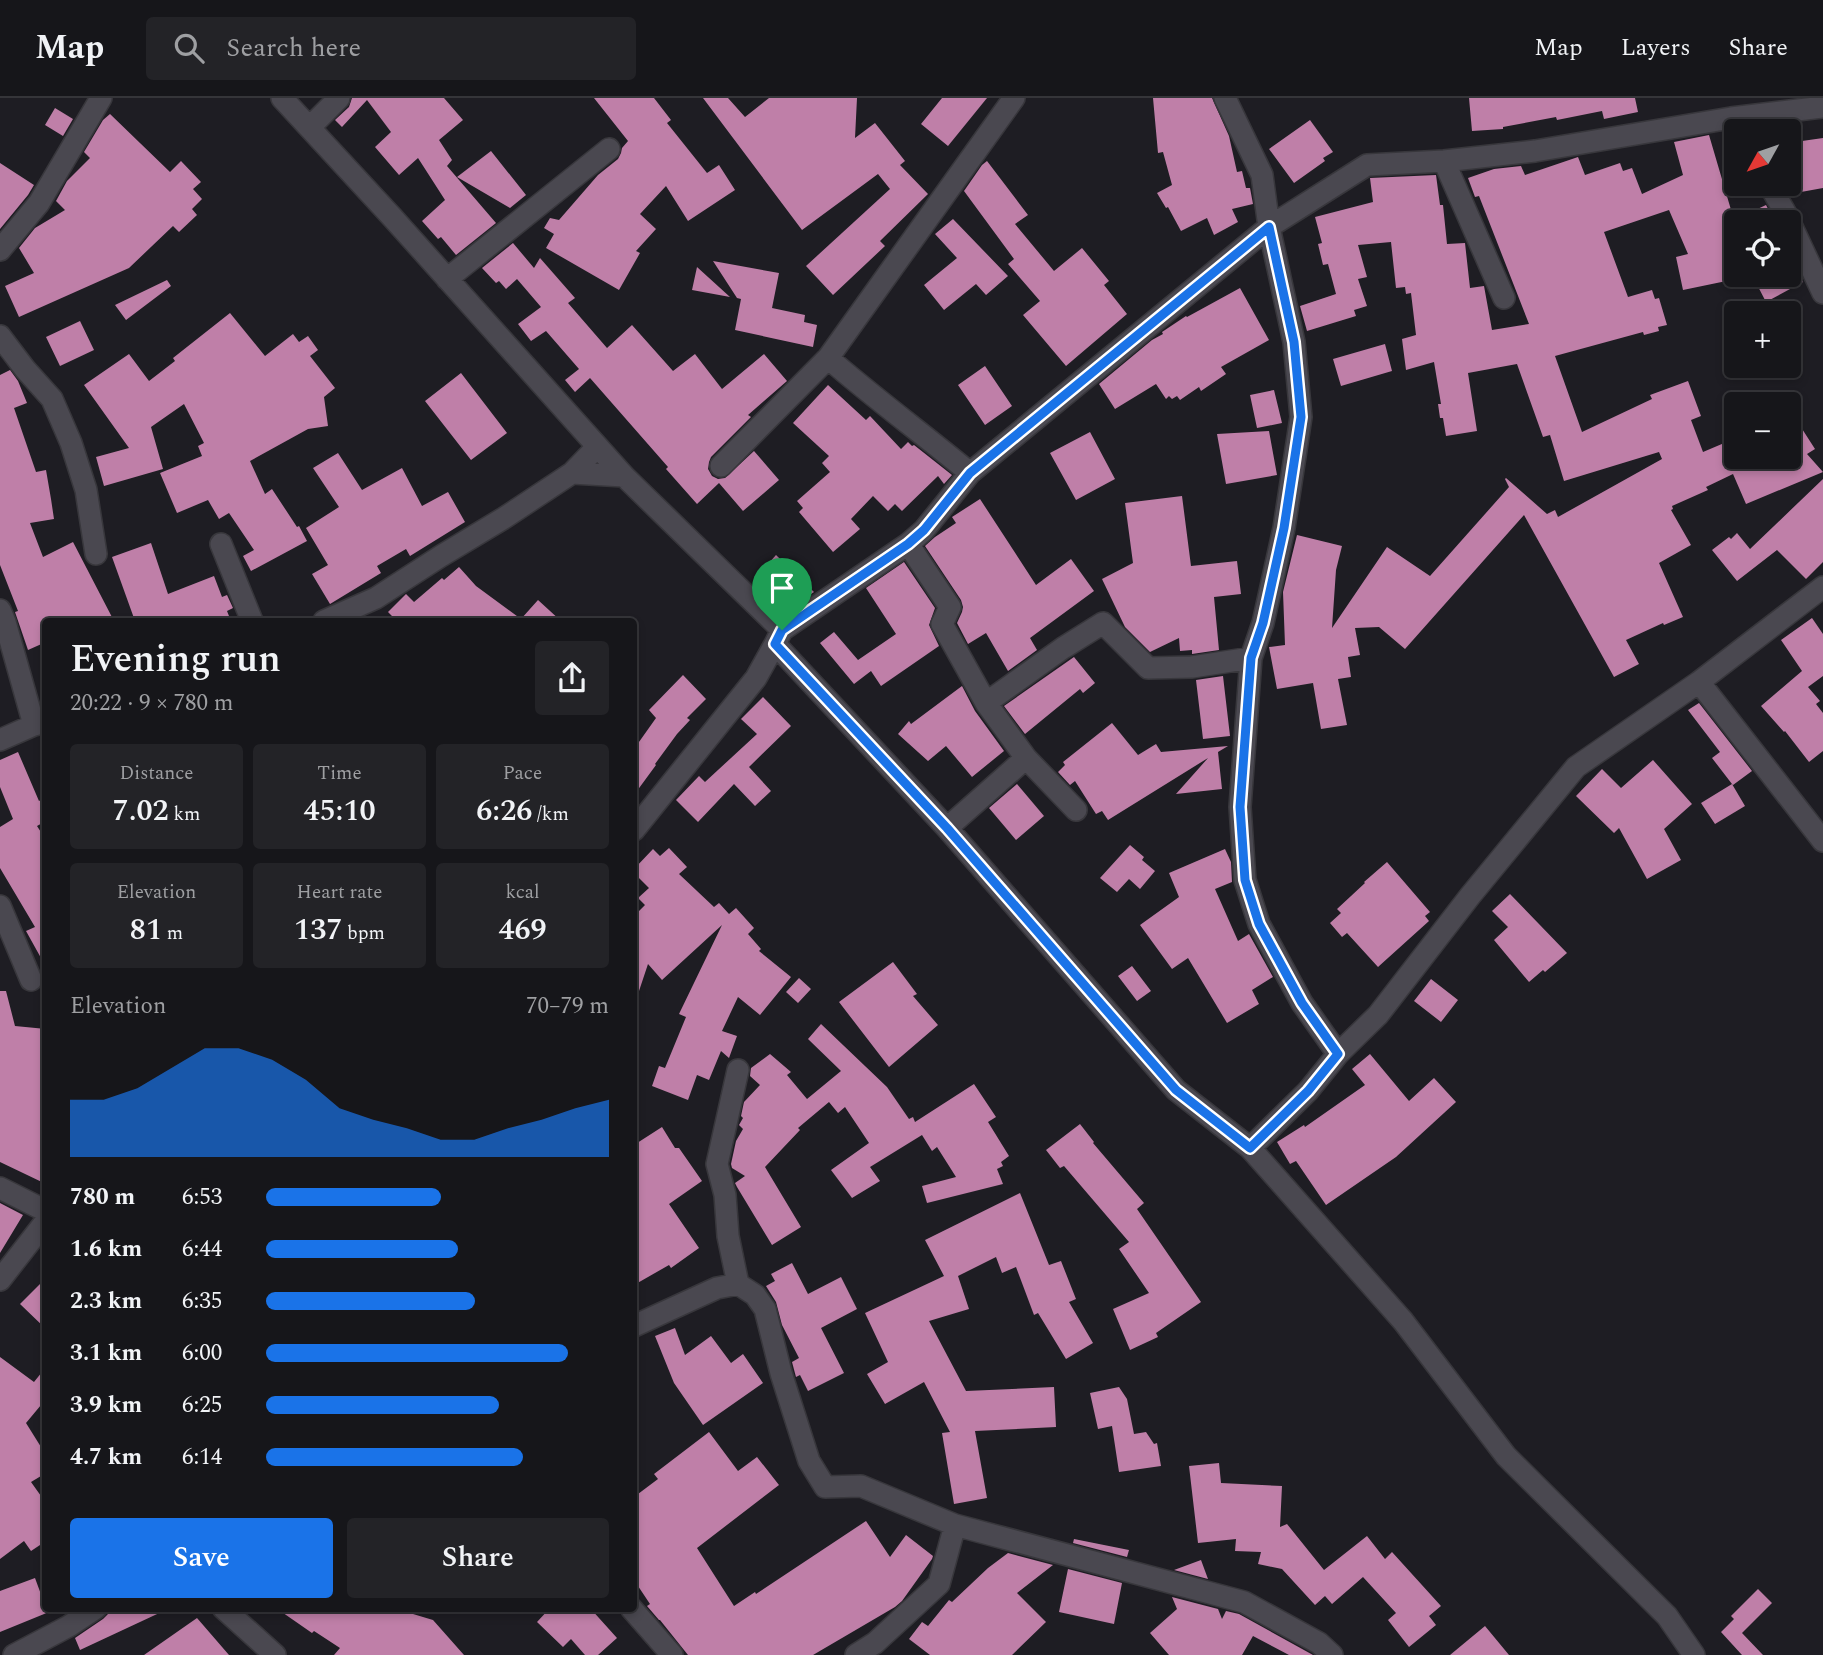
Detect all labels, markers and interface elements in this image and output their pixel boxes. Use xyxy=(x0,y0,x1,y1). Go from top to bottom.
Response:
search box xyxy=(146,17,636,80)
text: Map xyxy=(35,23,104,73)
text: Search here xyxy=(226,28,361,68)
icon: search xyxy=(170,29,208,67)
text: Map xyxy=(1534,30,1583,66)
text: Layers xyxy=(1621,30,1691,66)
text: Share xyxy=(1729,30,1788,66)
north arrow xyxy=(1724,119,1801,196)
map controls xyxy=(1724,119,1801,469)
button: locate xyxy=(1724,210,1801,287)
button: + xyxy=(1724,301,1801,378)
button: − xyxy=(1724,392,1801,469)
pin xyxy=(752,558,812,630)
icon: arrive xyxy=(763,569,801,607)
text: Evening run xyxy=(70,631,281,689)
button: share xyxy=(535,641,609,715)
text: 20:22 · 9 × 780 m xyxy=(70,686,234,721)
text: Distance xyxy=(119,759,194,788)
text: Time xyxy=(317,759,362,788)
text: Pace xyxy=(503,759,542,788)
text: 7.02 xyxy=(113,788,169,834)
text: 45:10 xyxy=(303,788,376,834)
text: 6:26 xyxy=(476,788,532,834)
text: km xyxy=(169,800,200,829)
text: /km xyxy=(532,800,569,829)
text: Elevation xyxy=(117,878,196,907)
text: Heart rate xyxy=(297,878,382,907)
text: kcal xyxy=(505,878,540,907)
text: 81 xyxy=(130,907,162,953)
text: 137 xyxy=(294,907,342,953)
text: 469 xyxy=(498,907,547,953)
text: m xyxy=(162,919,183,948)
text: bpm xyxy=(342,919,385,948)
text: Elevation xyxy=(70,989,166,1024)
text: 70–79 m xyxy=(526,989,609,1024)
text: 780 m xyxy=(70,1180,135,1215)
text: 6:53 xyxy=(182,1180,222,1215)
text: 1.6 km xyxy=(70,1232,142,1267)
text: 6:44 xyxy=(182,1232,222,1267)
text: 2.3 km xyxy=(70,1284,142,1319)
text: 6:35 xyxy=(182,1284,222,1319)
text: 3.1 km xyxy=(70,1336,142,1371)
text: 6:00 xyxy=(182,1336,222,1371)
text: 3.9 km xyxy=(70,1388,142,1423)
text: 6:25 xyxy=(182,1388,222,1423)
text: 4.7 km xyxy=(70,1440,142,1475)
text: 6:14 xyxy=(182,1440,222,1475)
button: Save xyxy=(70,1518,333,1598)
button: Share xyxy=(347,1518,609,1598)

